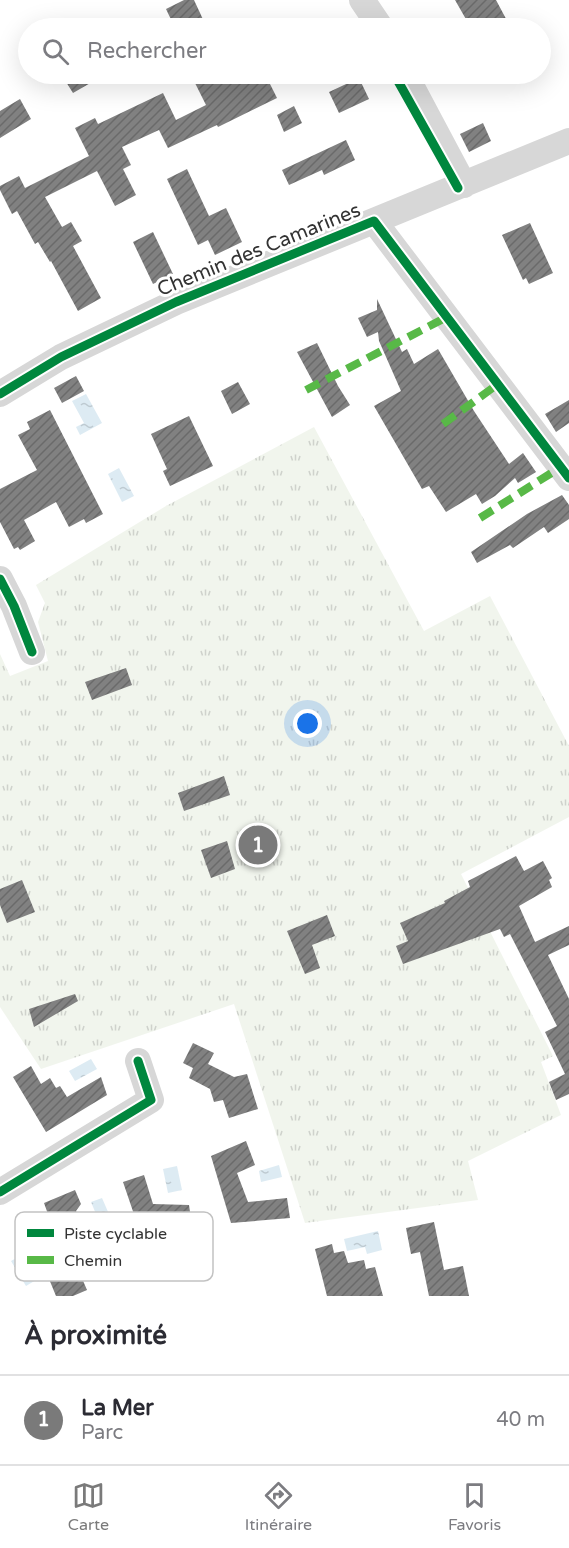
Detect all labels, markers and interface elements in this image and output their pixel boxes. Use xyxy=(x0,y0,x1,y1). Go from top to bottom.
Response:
search box xyxy=(18,18,551,84)
icon: search xyxy=(39,35,72,68)
text: Rechercher xyxy=(87,38,207,64)
street label: Chemin des Camarines xyxy=(154,198,364,302)
your location xyxy=(293,709,322,738)
pin: 1 xyxy=(238,822,278,868)
legend xyxy=(15,1212,213,1281)
text: Piste cyclable xyxy=(64,1224,167,1244)
text: Chemin xyxy=(64,1251,122,1271)
text: À proximité xyxy=(24,1320,167,1351)
text: La Mer xyxy=(81,1395,154,1421)
text: 1 xyxy=(37,1408,50,1432)
text: 40 m xyxy=(496,1408,545,1432)
text: Parc xyxy=(81,1421,123,1445)
tab: Carte xyxy=(68,1479,109,1535)
tab: Itinéraire xyxy=(245,1479,312,1535)
tab: Favoris xyxy=(448,1479,501,1535)

